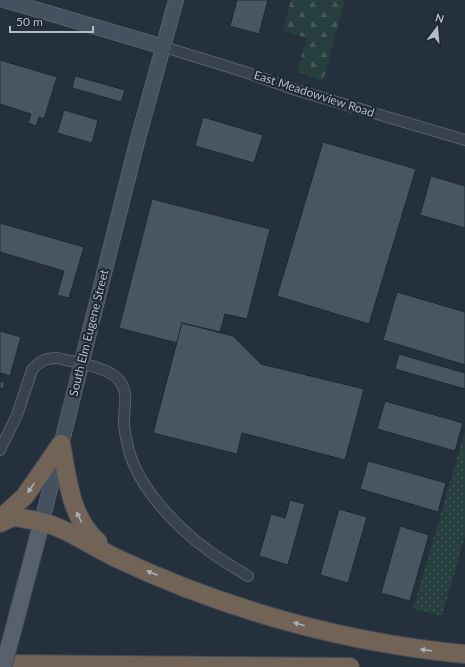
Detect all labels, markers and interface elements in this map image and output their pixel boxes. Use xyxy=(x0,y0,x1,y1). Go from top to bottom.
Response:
scale bar xyxy=(10,8,93,34)
north arrow xyxy=(417,8,457,48)
text: N xyxy=(434,10,446,25)
text: 50 m xyxy=(16,14,43,29)
street label: East Meadowview Road xyxy=(252,67,376,120)
street label: South Elm Eugene Street xyxy=(65,267,112,398)
one-way arrow xyxy=(27,482,35,493)
one-way arrow xyxy=(76,511,82,523)
one-way arrow xyxy=(145,569,157,575)
one-way arrow xyxy=(293,620,305,626)
one-way arrow xyxy=(420,646,432,653)

